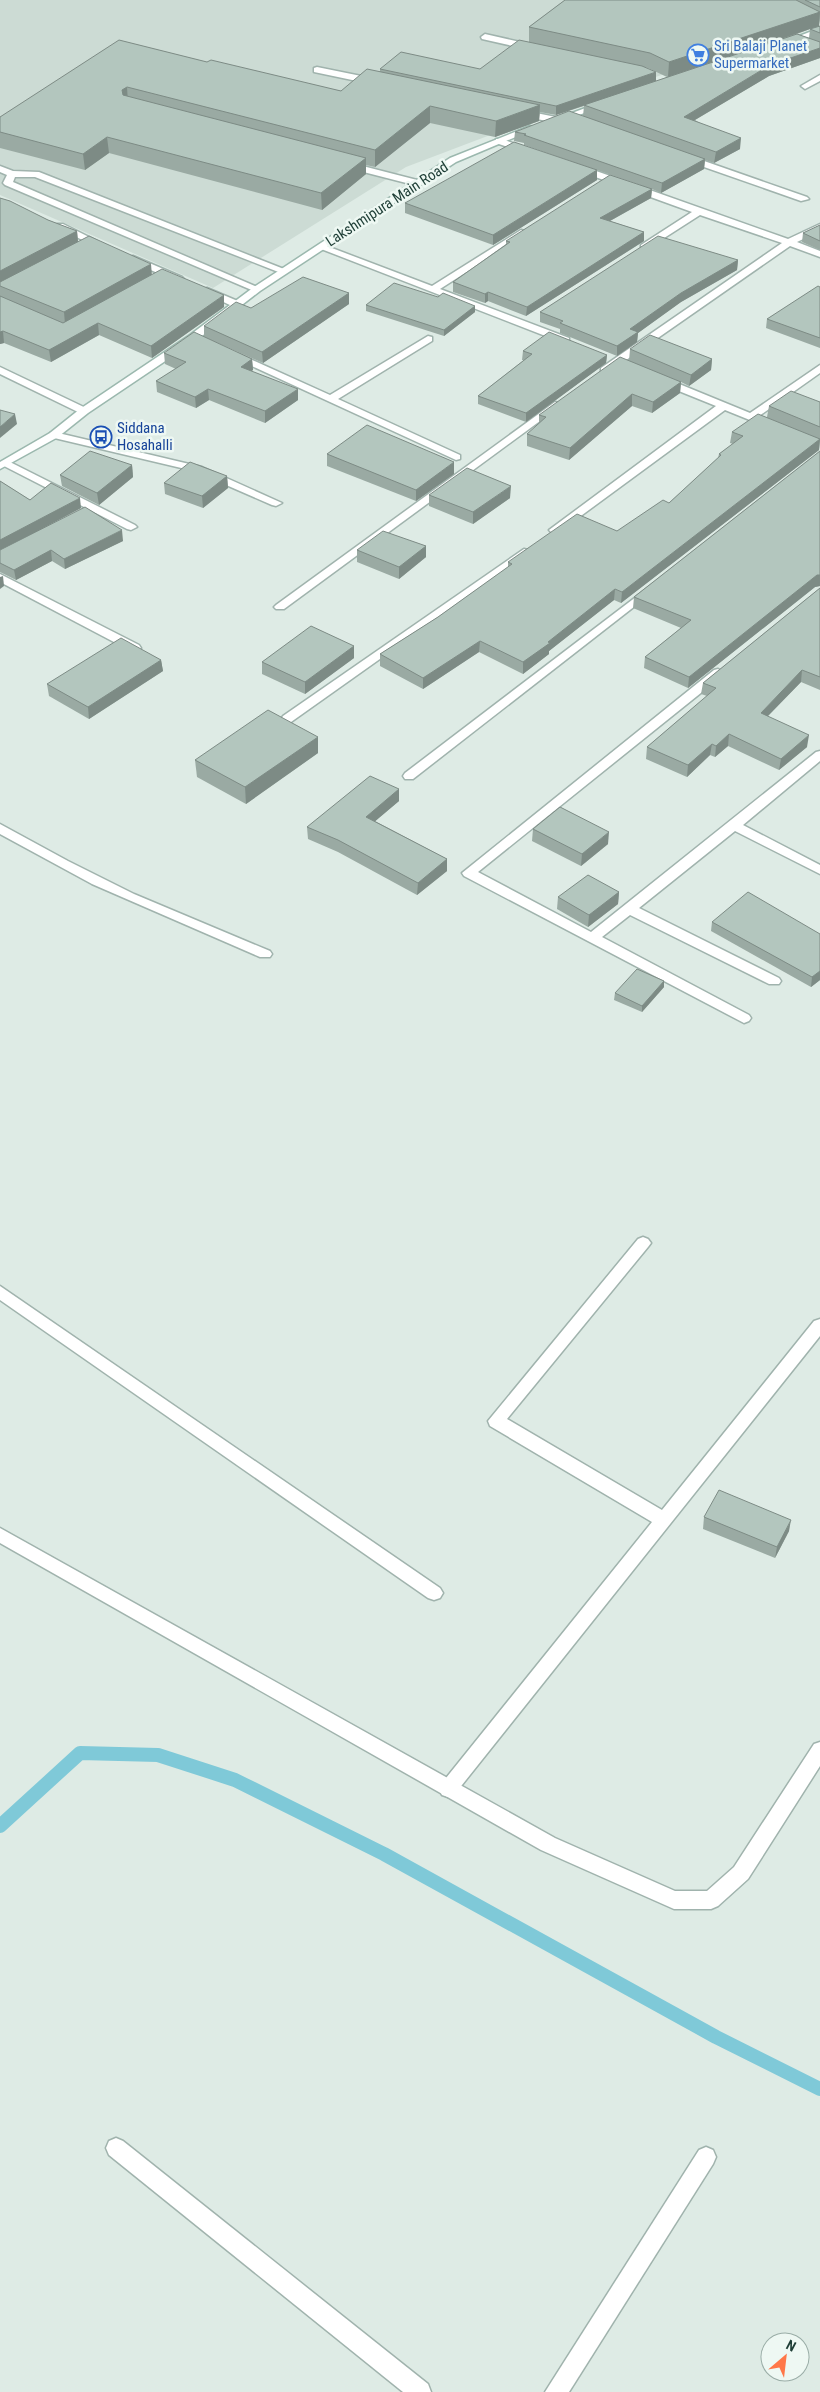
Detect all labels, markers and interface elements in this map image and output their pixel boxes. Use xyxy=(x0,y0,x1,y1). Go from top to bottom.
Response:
place label: Sri Balaji Planet Supermarket xyxy=(714,37,807,72)
supermarket icon: Sri Balaji Planet Supermarket xyxy=(686,43,710,67)
street label: Lakshmipura Main Road xyxy=(322,158,452,250)
place label: Siddana Hosahalli xyxy=(117,419,173,454)
bus stop icon: Siddana Hosahalli xyxy=(89,425,113,449)
north arrow xyxy=(760,2332,810,2382)
text: N xyxy=(784,2336,799,2355)

